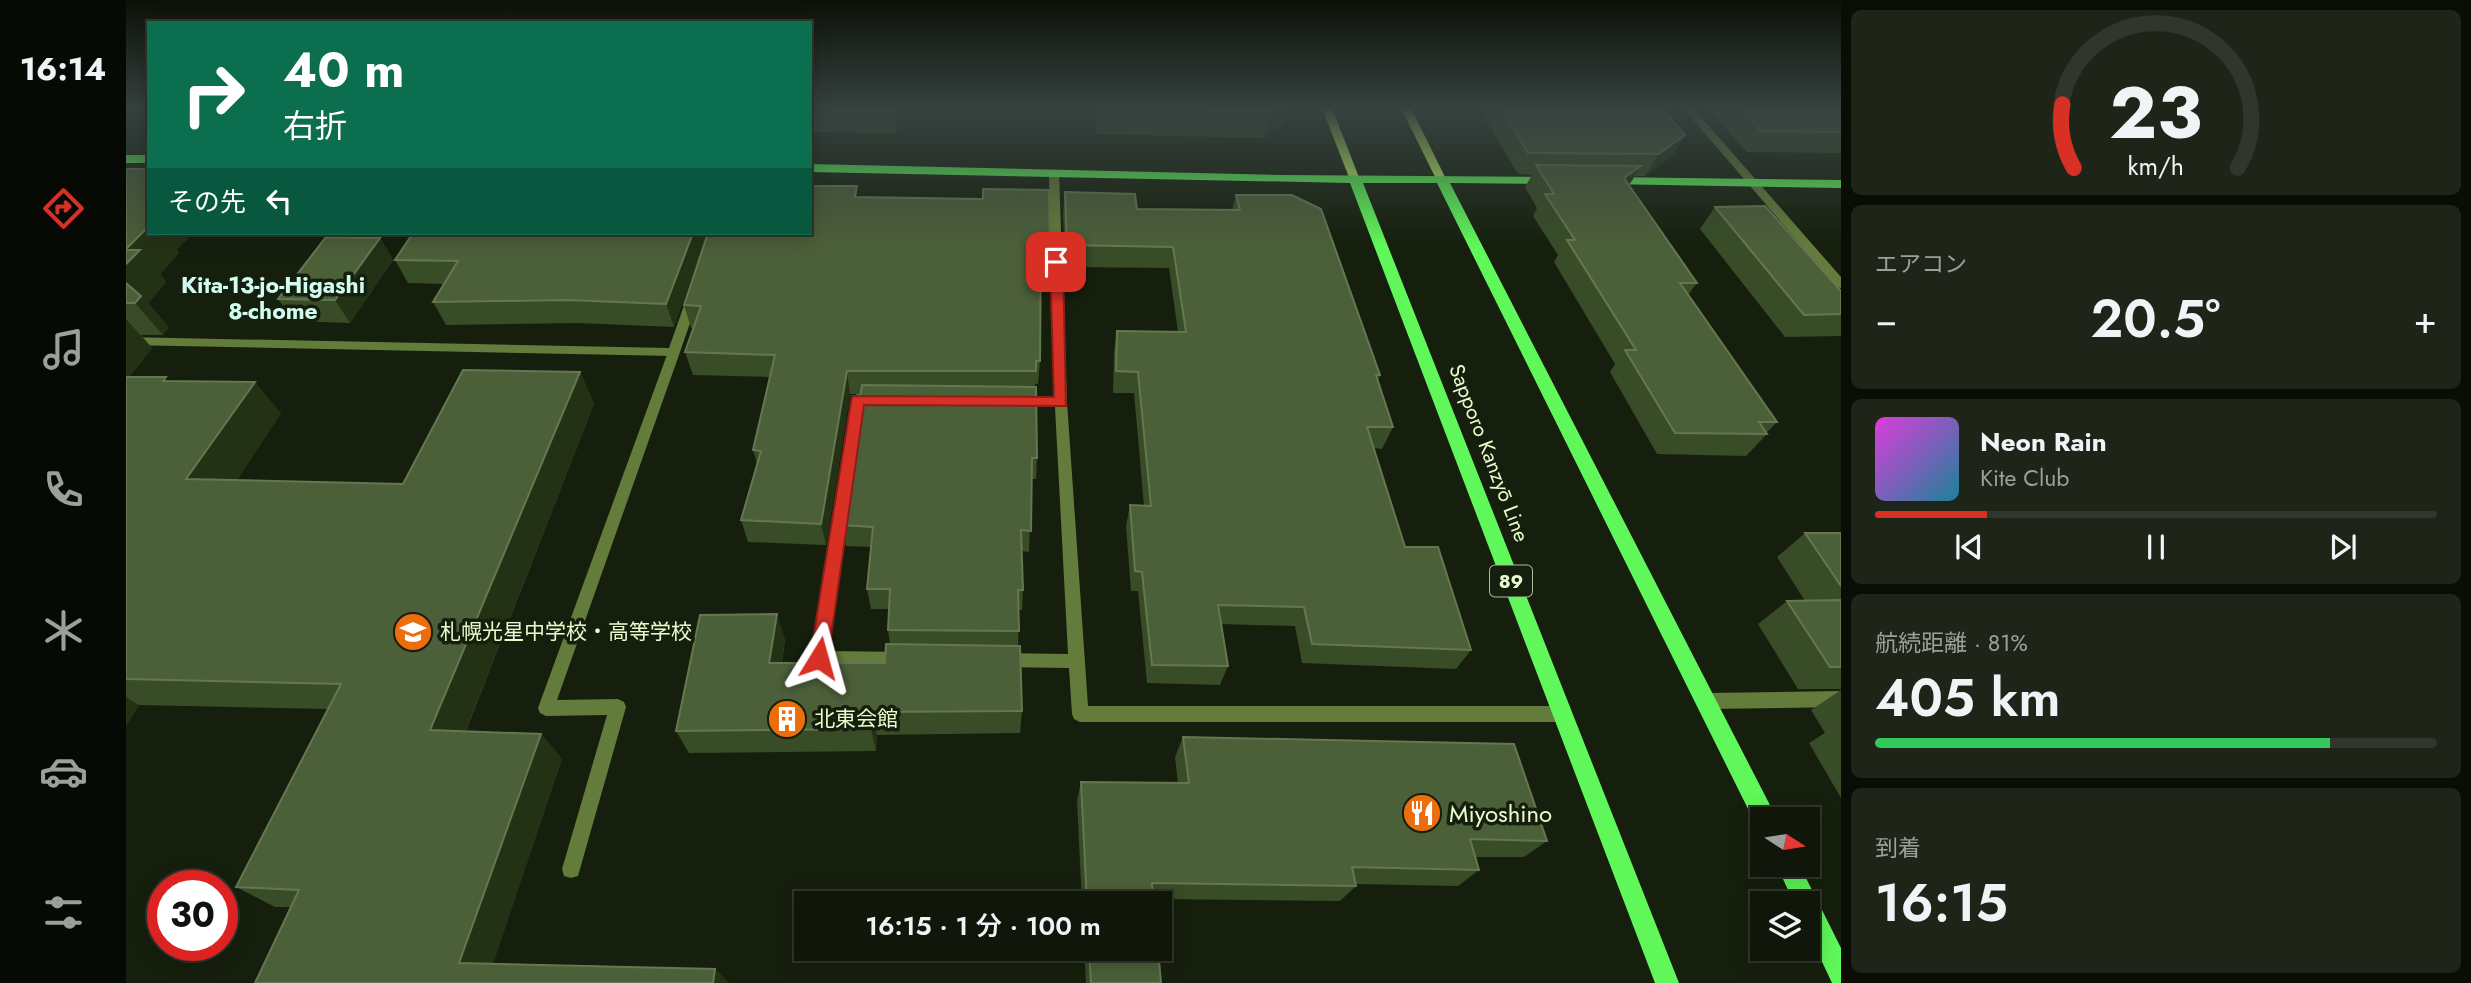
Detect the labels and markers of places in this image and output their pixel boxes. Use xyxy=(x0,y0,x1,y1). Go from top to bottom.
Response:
pin xyxy=(1026,232,1086,292)
school or university icon: 札幌光星中学校・高等学校 xyxy=(392,611,434,653)
place label: 札幌光星中学校・高等学校 xyxy=(440,617,692,647)
building icon: 北東会館 xyxy=(766,698,808,740)
place label: 北東会館 xyxy=(814,704,898,734)
restaurant icon: Miyoshino xyxy=(1401,792,1443,834)
place label: Miyoshino xyxy=(1449,796,1552,831)

